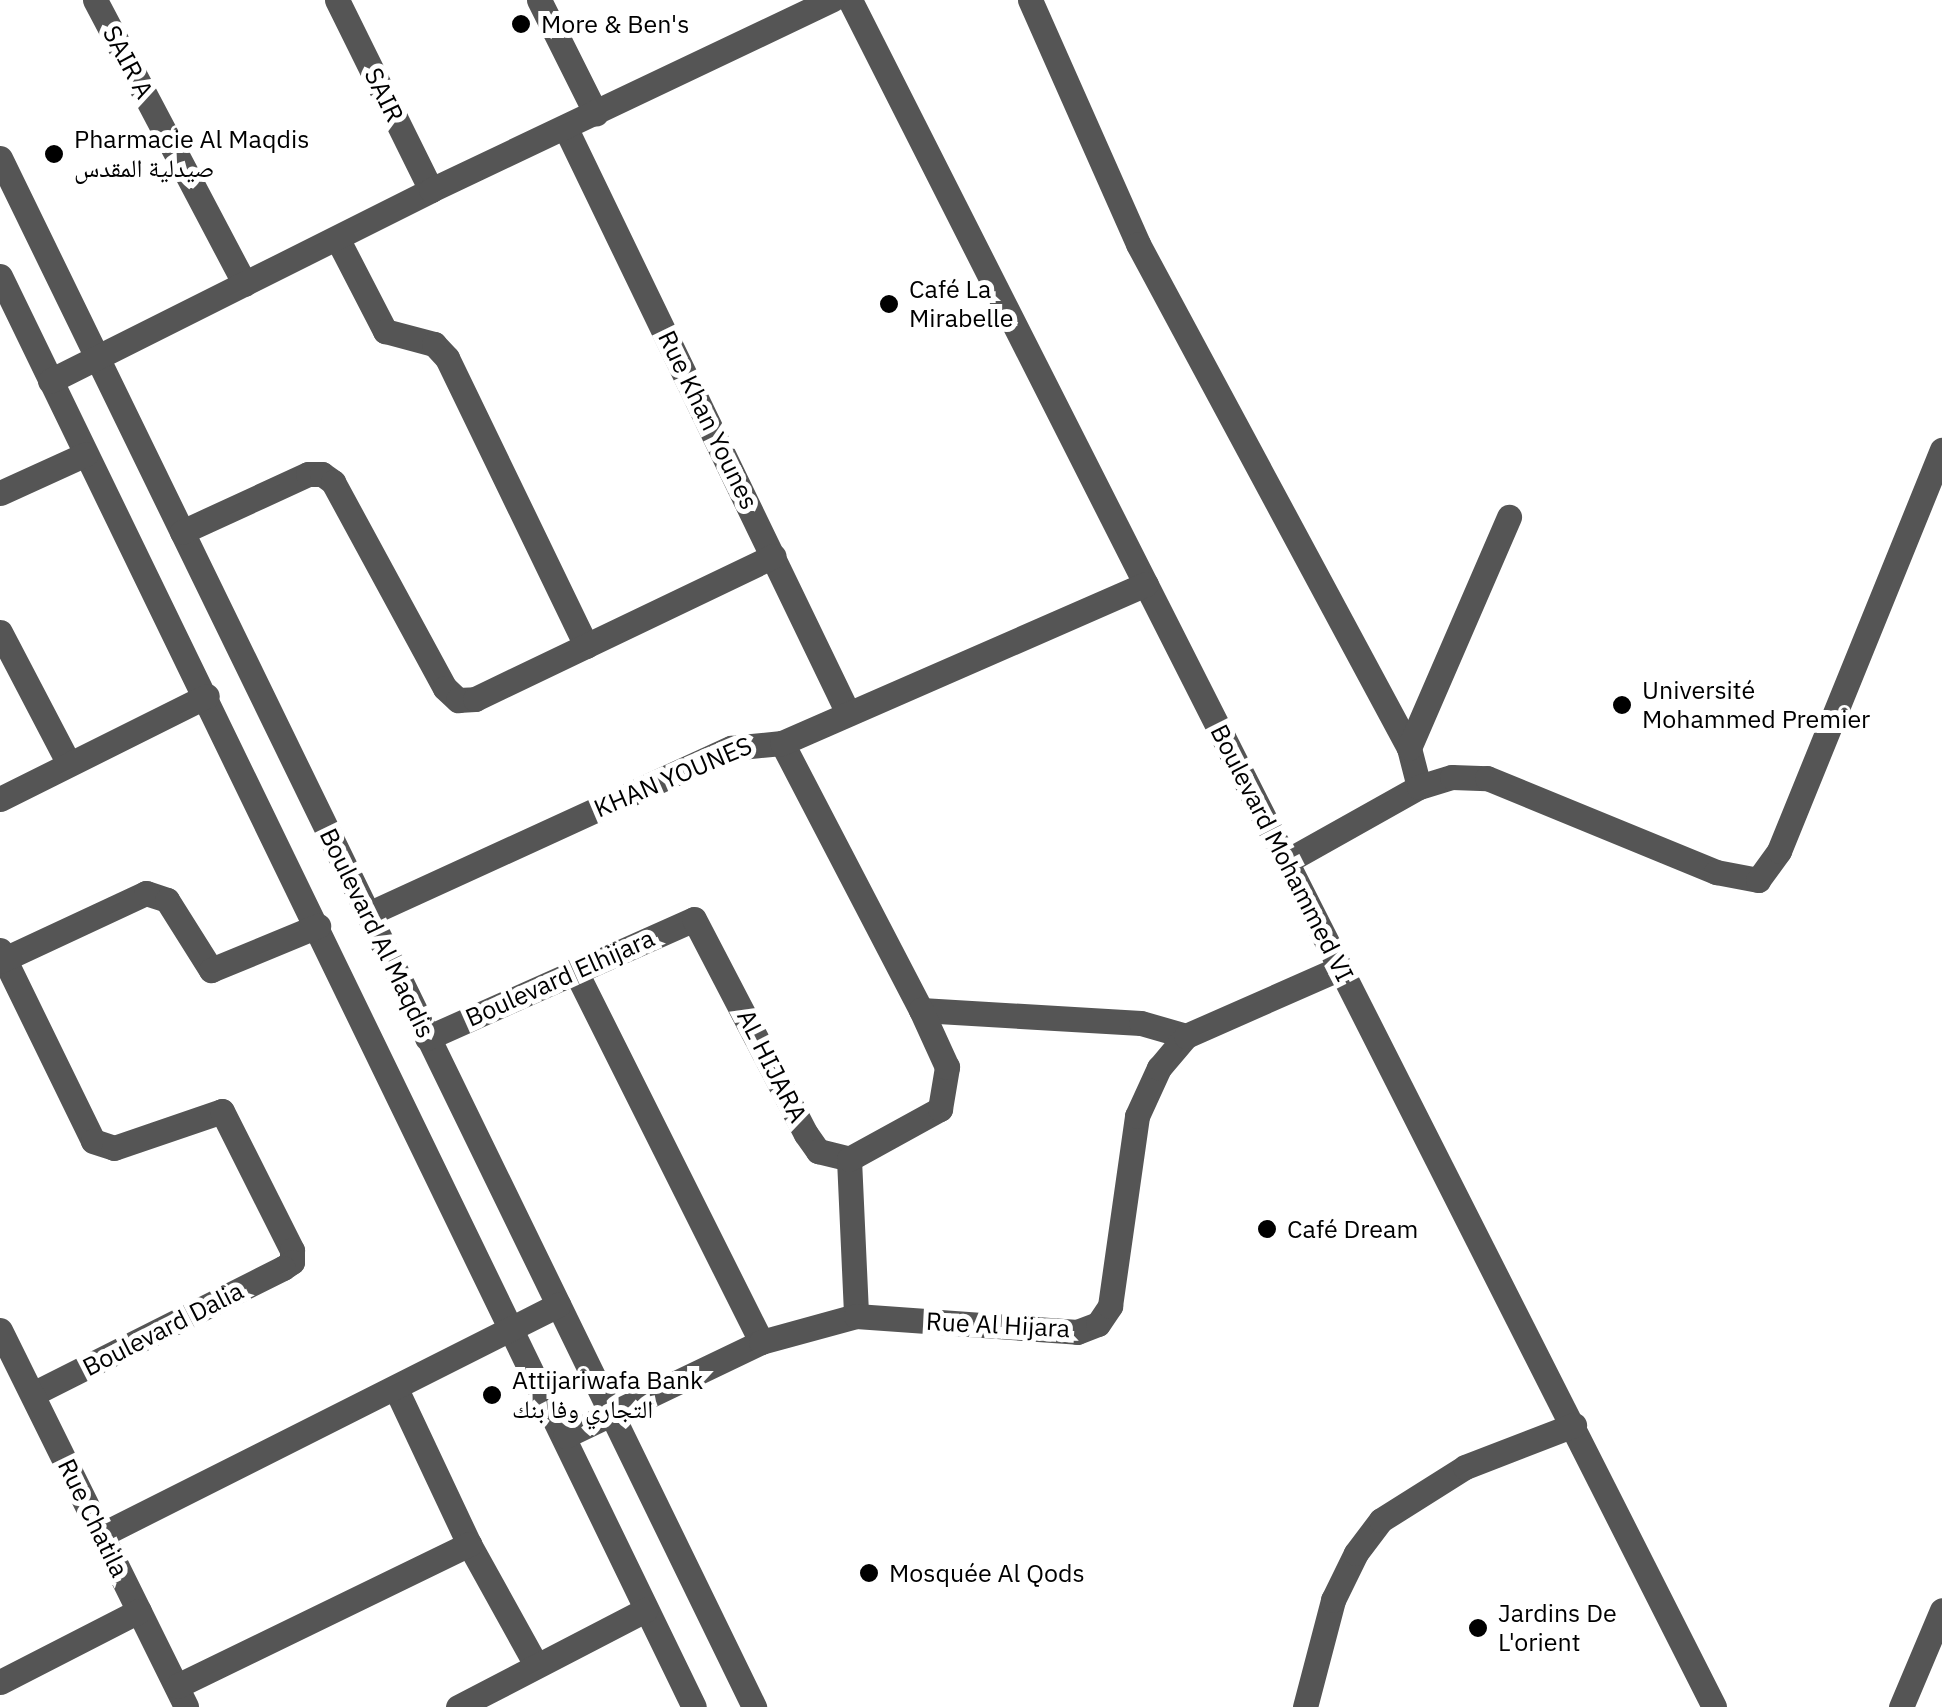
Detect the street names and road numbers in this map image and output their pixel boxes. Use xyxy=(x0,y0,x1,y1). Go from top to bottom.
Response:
street label: SAIR A xyxy=(96,20,160,104)
street label: SAIR xyxy=(358,63,410,127)
street label: Rue Khan Younes xyxy=(652,326,764,514)
street label: Boulevard Mohammed VI xyxy=(1204,719,1360,987)
street label: KHAN YOUNES xyxy=(590,730,756,824)
street label: Boulevard Al Maqdis xyxy=(313,823,441,1043)
street label: Boulevard Elhijara xyxy=(461,923,659,1033)
street label: AL HIJARA xyxy=(731,1004,813,1128)
street label: Boulevard Dalia xyxy=(78,1276,248,1382)
street label: Rue Al Hijara xyxy=(925,1306,1071,1344)
street label: Rue Chatila xyxy=(51,1454,135,1582)

